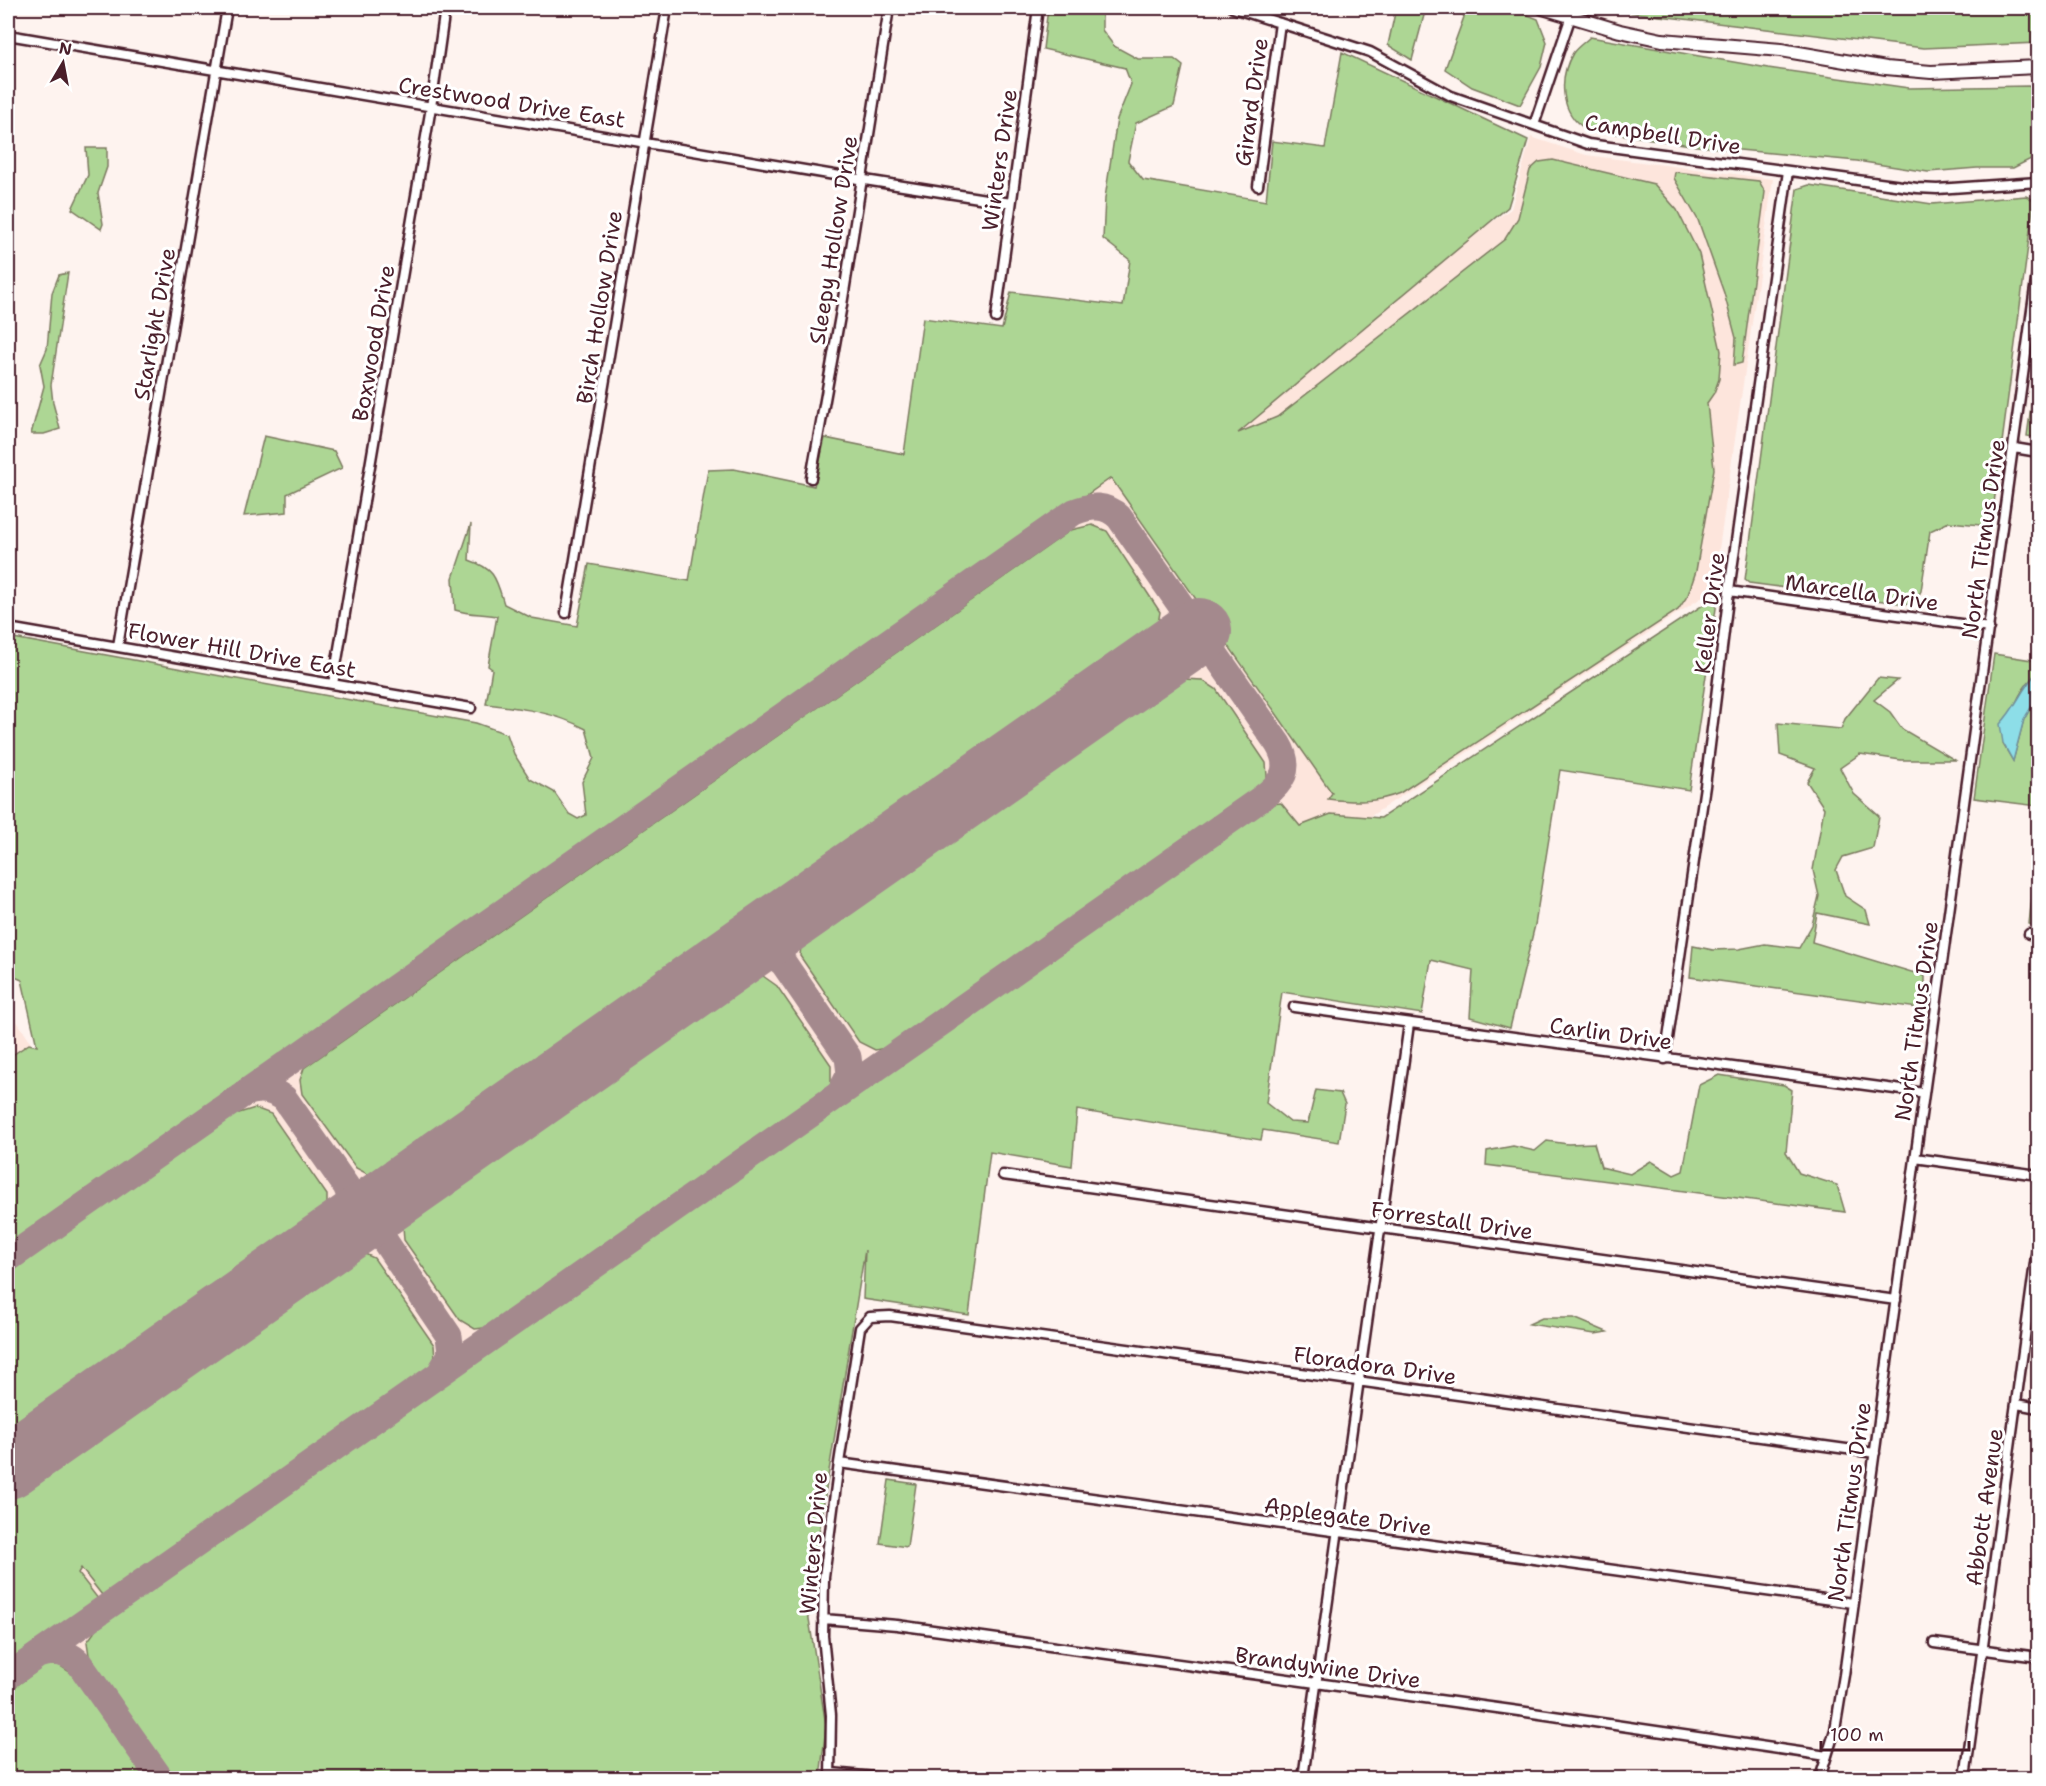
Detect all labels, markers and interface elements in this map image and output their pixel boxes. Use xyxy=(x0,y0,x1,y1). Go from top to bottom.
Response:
north arrow xyxy=(33,33,93,93)
street label: Girard Drive xyxy=(1228,36,1275,168)
text: N xyxy=(57,37,74,60)
street label: Crestwood Drive East xyxy=(396,70,628,135)
street label: Winters Drive xyxy=(975,87,1024,233)
street label: Campbell Drive xyxy=(1583,108,1743,161)
street label: Sleepy Hollow Drive xyxy=(803,133,864,347)
street label: Birch Hollow Drive xyxy=(570,208,629,406)
street label: Starlight Drive xyxy=(127,245,182,403)
street label: Boxwood Drive xyxy=(345,262,402,424)
street label: North Titmus Drive xyxy=(1955,437,2012,641)
street label: Keller Drive xyxy=(1688,550,1731,676)
street label: Marcella Drive xyxy=(1783,567,1941,618)
street label: Flower Hill Drive East xyxy=(126,616,358,685)
street label: North Titmus Drive xyxy=(1888,919,1945,1123)
street label: Carlin Drive xyxy=(1548,1011,1674,1056)
street label: Forrestall Drive xyxy=(1369,1195,1535,1246)
street label: Floradora Drive xyxy=(1291,1340,1458,1391)
street label: North Titmus Drive xyxy=(1821,1400,1878,1604)
street label: Abbott Avenue xyxy=(1959,1426,2010,1588)
street label: Winters Drive xyxy=(793,1471,834,1616)
street label: Applegate Drive xyxy=(1262,1490,1434,1543)
street label: Brandywine Drive xyxy=(1233,1640,1423,1695)
scale bar xyxy=(1821,1714,1970,1752)
text: 100 m xyxy=(1830,1723,1884,1747)

